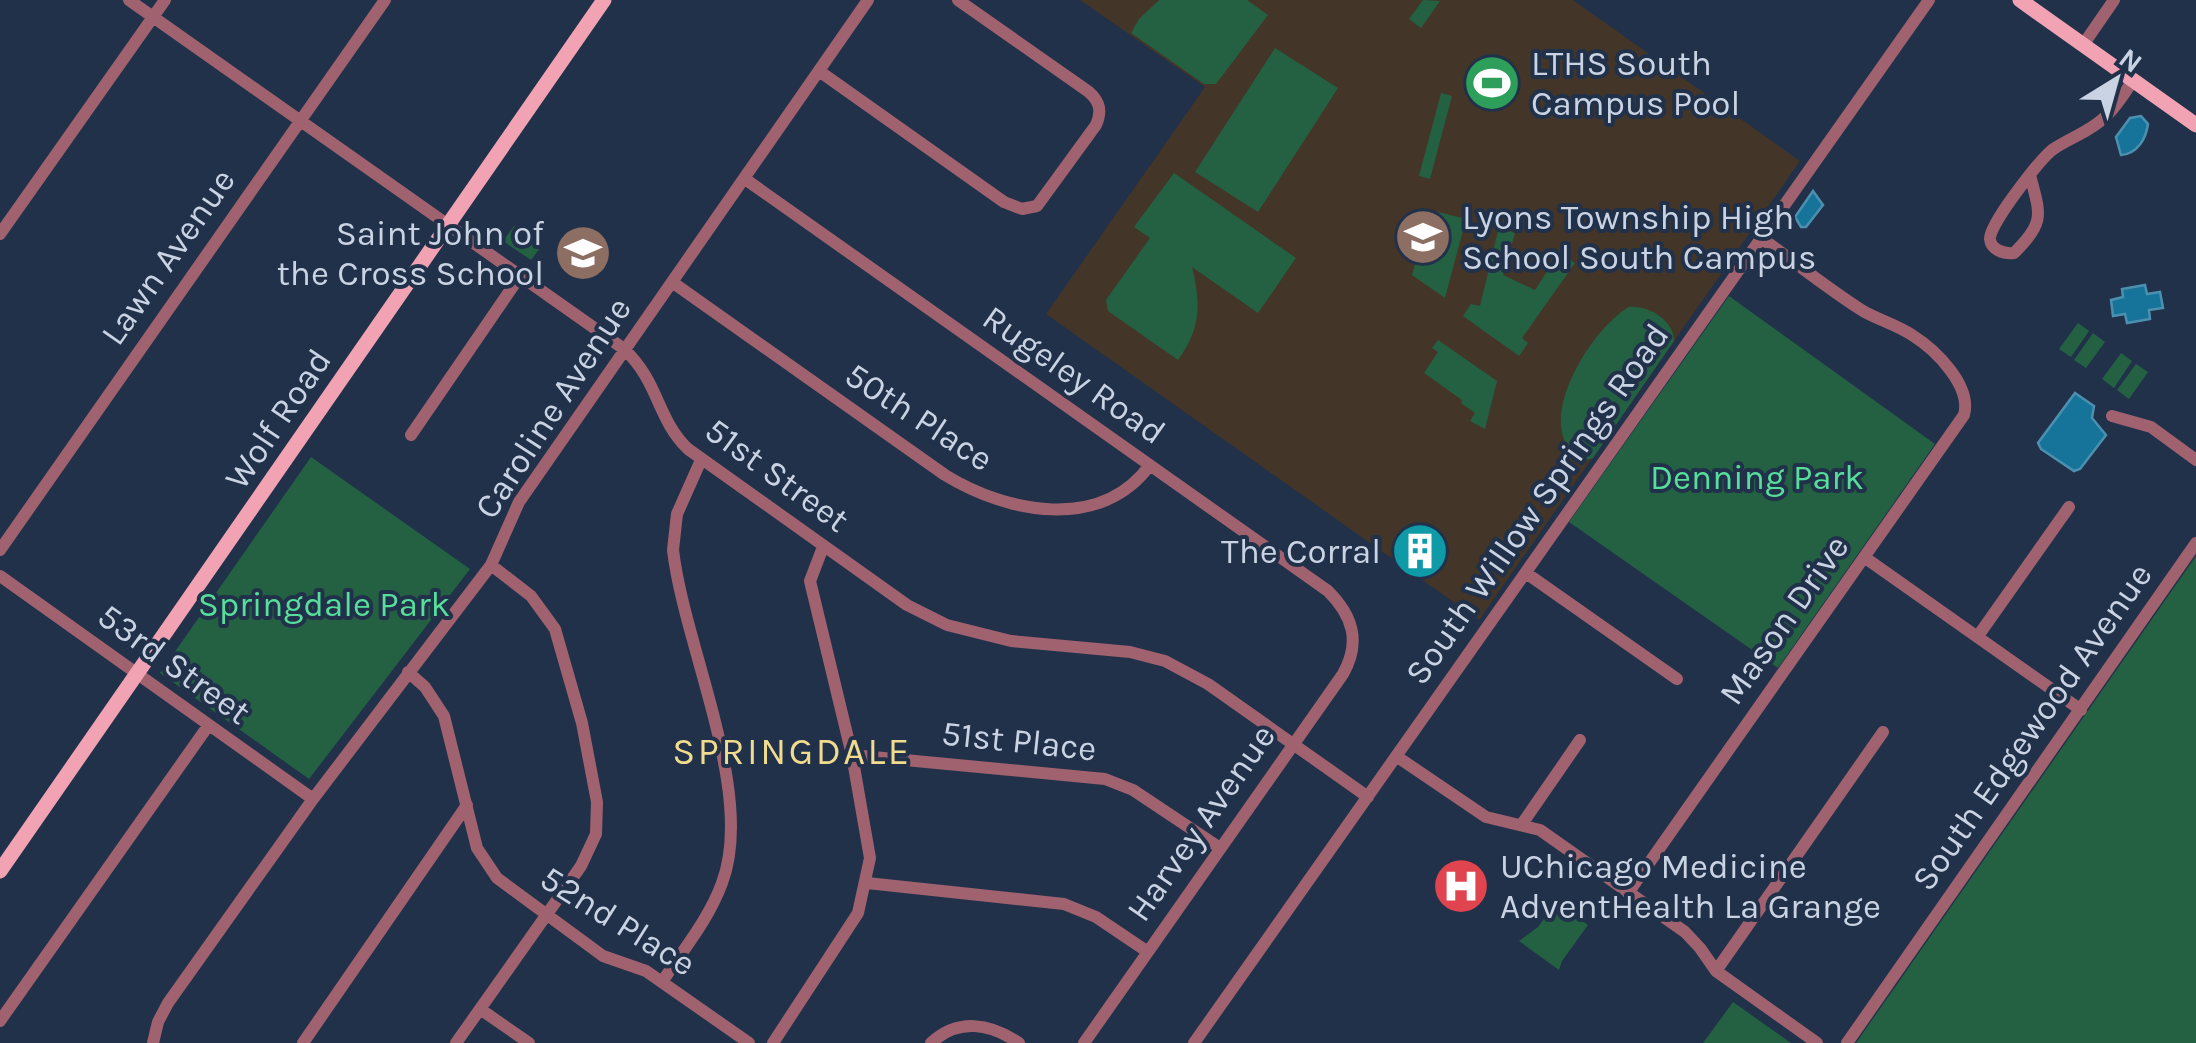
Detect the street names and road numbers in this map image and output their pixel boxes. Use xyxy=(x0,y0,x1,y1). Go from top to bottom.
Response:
street label: Lawn Avenue xyxy=(92,161,244,353)
street label: Caroline Avenue xyxy=(466,290,640,526)
street label: Rugeley Road xyxy=(975,297,1173,453)
street label: South Willow Springs Road xyxy=(1397,316,1677,692)
street label: Wolf Road xyxy=(216,341,340,497)
street label: 50th Place xyxy=(838,354,1000,480)
street label: 51st Street xyxy=(697,409,857,541)
street label: Mason Drive xyxy=(1711,527,1857,713)
street label: South Edgewood Avenue xyxy=(1903,555,2161,899)
street label: 53rd Street xyxy=(90,595,258,733)
street label: 51st Place xyxy=(939,712,1099,770)
street label: Harvey Avenue xyxy=(1118,717,1284,929)
street label: 52nd Place xyxy=(533,857,703,985)

